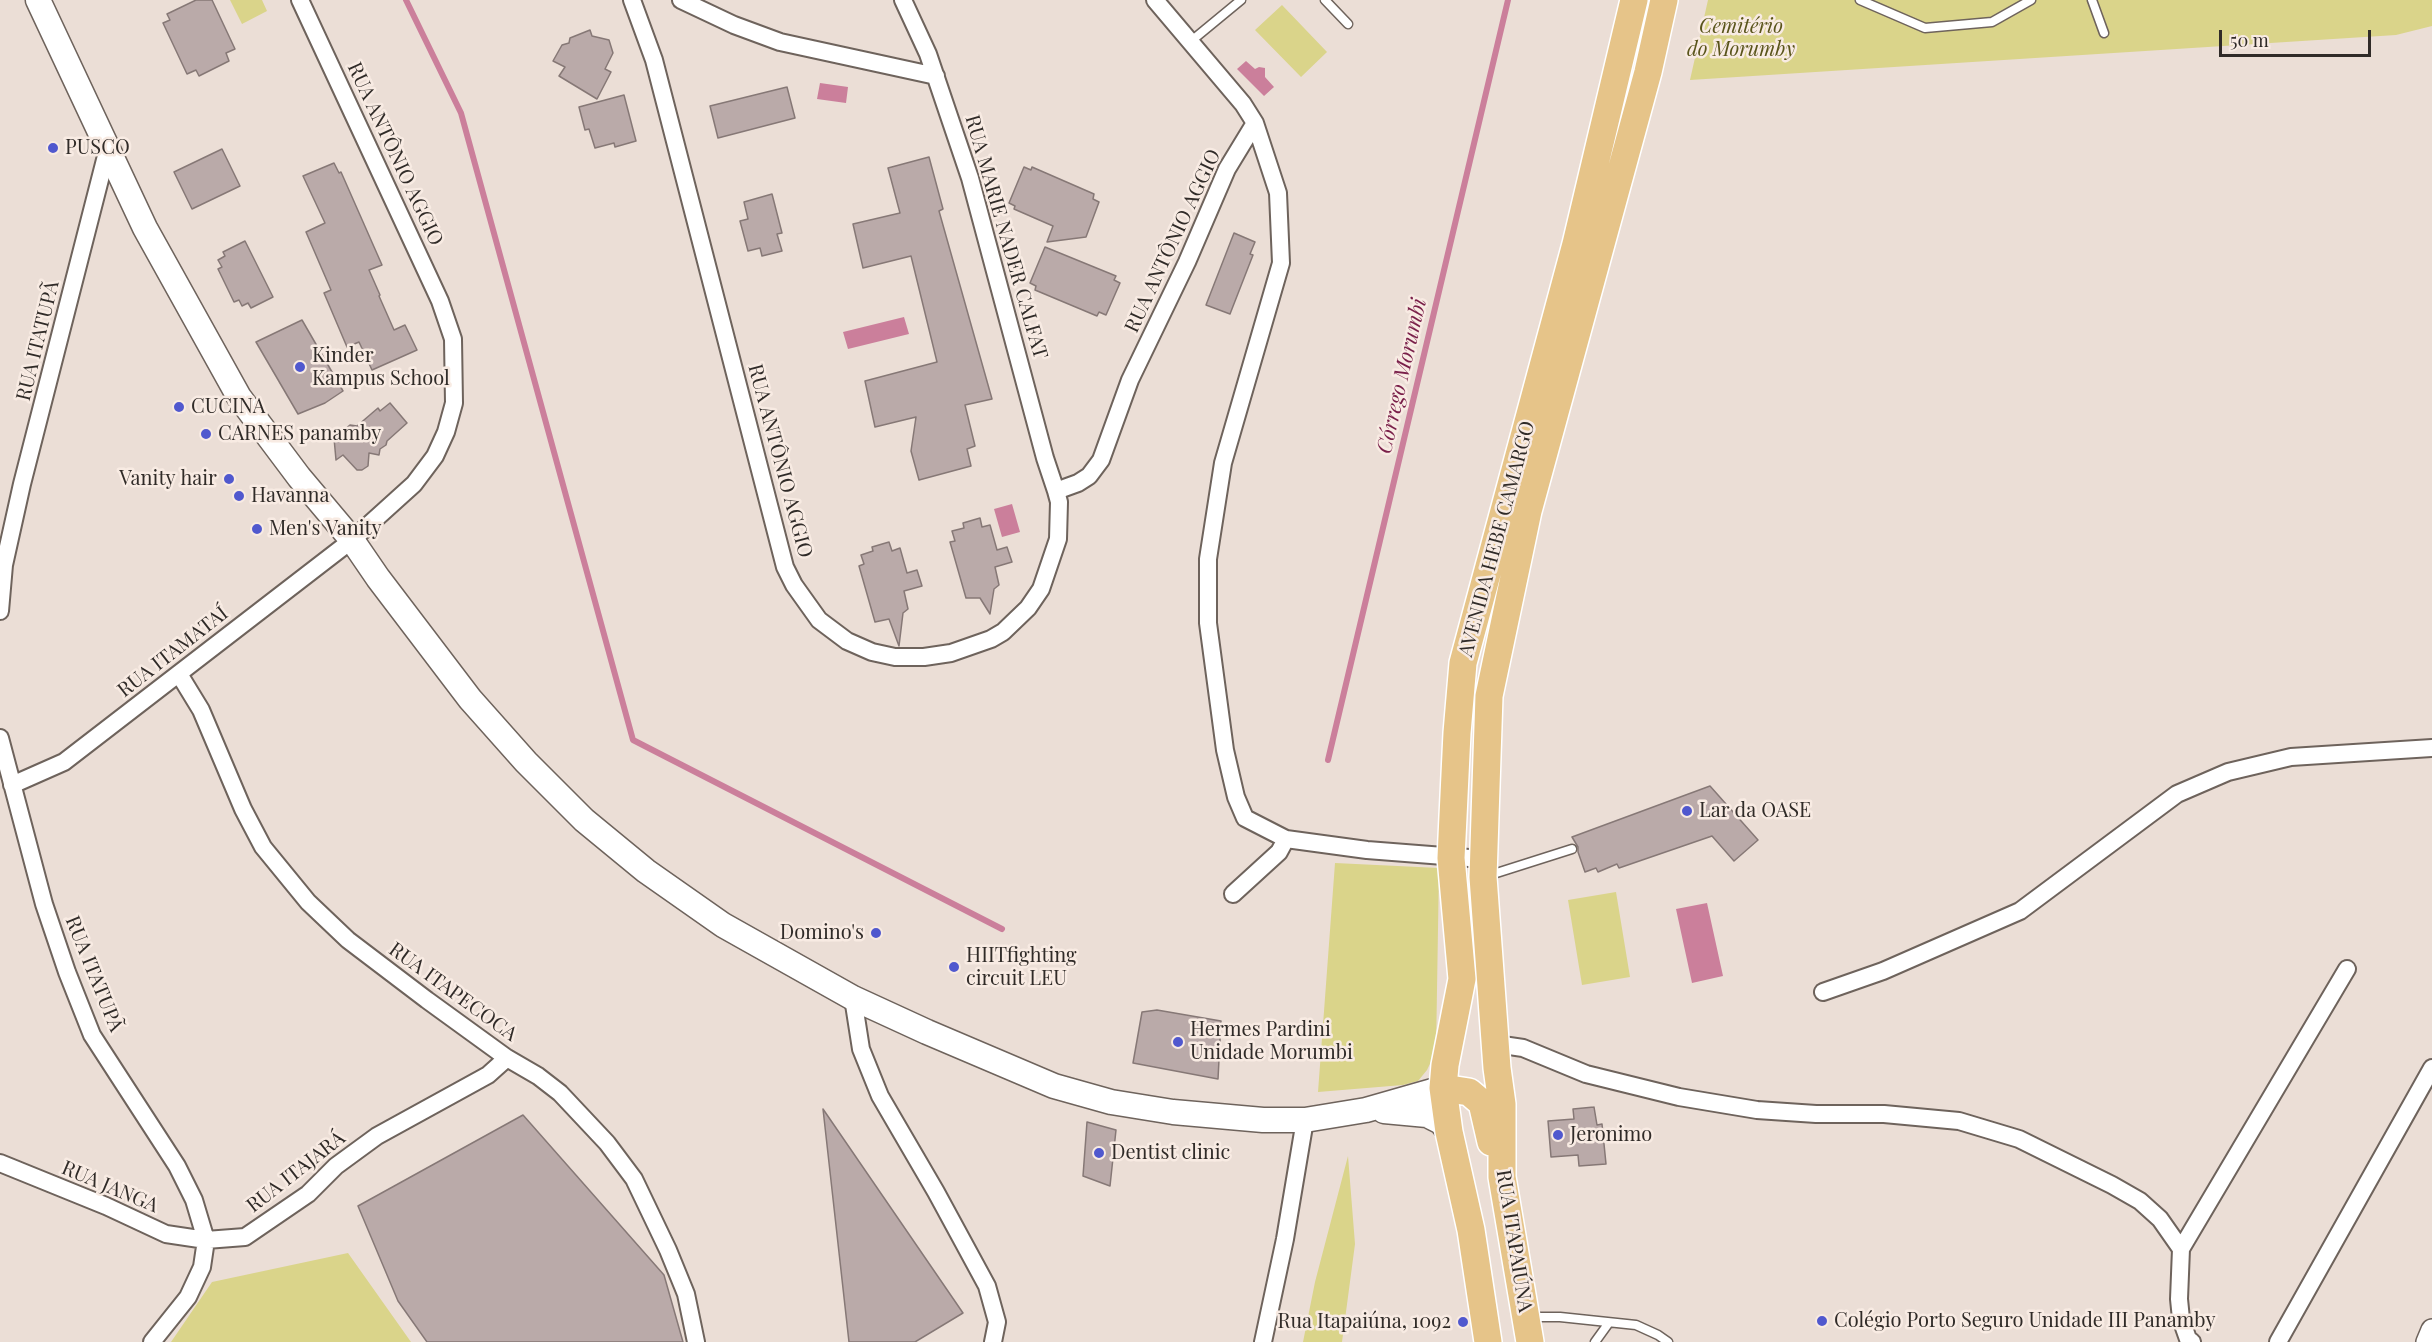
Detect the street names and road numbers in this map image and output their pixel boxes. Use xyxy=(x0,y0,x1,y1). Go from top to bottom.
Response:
street label: RUA ANTÔNIO AGGIO xyxy=(342,59,448,249)
street label: RUA MARIE NADER CALFAT xyxy=(960,112,1052,362)
street label: RUA ANTÔNIO AGGIO xyxy=(1120,146,1226,336)
street label: RUA ITATUPÃ xyxy=(11,278,65,404)
street label: RUA ANTÔNIO AGGIO xyxy=(743,362,817,560)
street label: AVENIDA HEBE CAMARGO xyxy=(1454,418,1540,660)
street label: RUA ITAMATAÍ xyxy=(113,601,233,703)
street label: RUA ITATUPÃ xyxy=(60,913,128,1035)
street label: RUA ITAPECOCA xyxy=(384,937,522,1047)
street label: RUA ITAJARÁ xyxy=(242,1126,350,1218)
street label: RUA JANGA xyxy=(58,1156,162,1218)
street label: RUA ITAPAIÚNA xyxy=(1491,1168,1537,1314)

